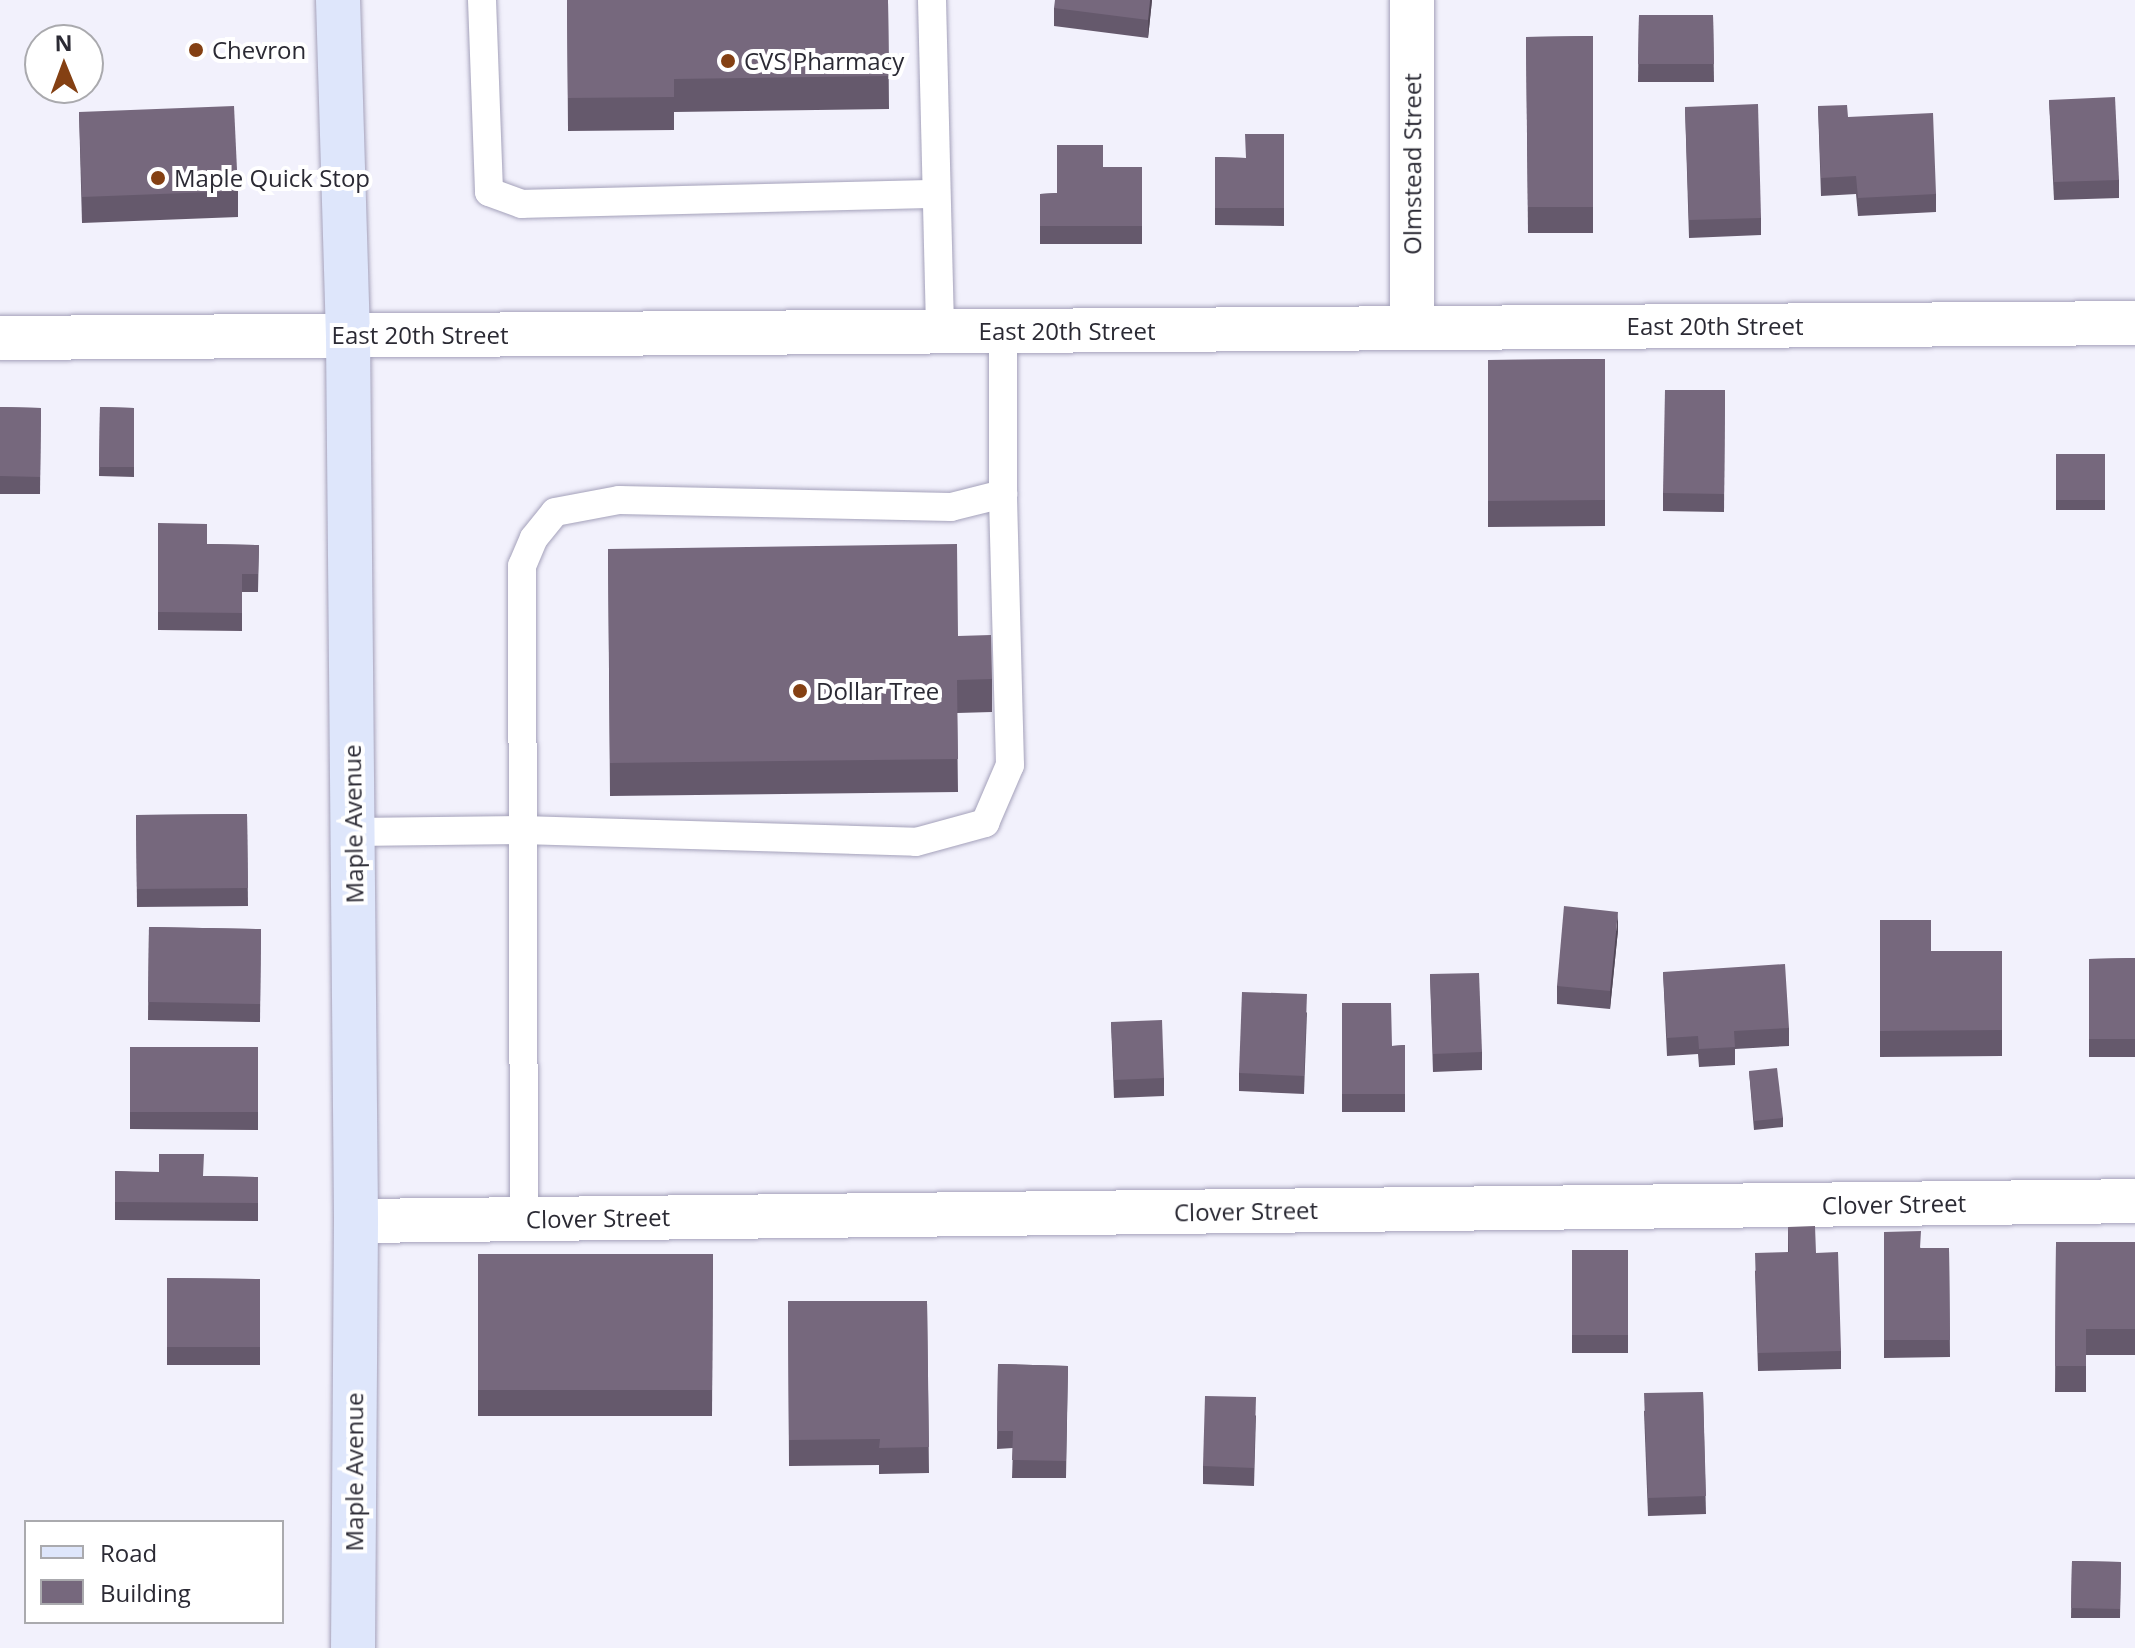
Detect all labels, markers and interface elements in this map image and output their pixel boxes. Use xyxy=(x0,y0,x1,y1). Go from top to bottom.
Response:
north arrow xyxy=(24,24,104,104)
text: N xyxy=(54,27,73,57)
place label: Chevron xyxy=(212,36,306,64)
marker: Chevron xyxy=(187,41,205,59)
place label: CVS Pharmacy xyxy=(744,47,904,75)
marker: CVS Pharmacy xyxy=(719,52,737,70)
street label: Olmstead Street xyxy=(1398,73,1426,255)
place label: Maple Quick Stop xyxy=(174,164,370,192)
marker: Maple Quick Stop xyxy=(149,169,167,187)
street label: East 20th Street xyxy=(1627,312,1803,340)
street label: East 20th Street xyxy=(979,317,1155,345)
street label: East 20th Street xyxy=(332,321,508,349)
place label: Dollar Tree xyxy=(816,677,939,705)
marker: Dollar Tree xyxy=(791,682,809,700)
street label: Maple Avenue xyxy=(337,744,369,904)
street label: Clover Street xyxy=(1822,1188,1966,1220)
street label: Clover Street xyxy=(1174,1195,1318,1227)
street label: Clover Street xyxy=(526,1202,670,1234)
street label: Maple Avenue xyxy=(340,1393,368,1551)
legend xyxy=(24,1520,284,1624)
text: Road xyxy=(100,1536,157,1569)
text: Building xyxy=(100,1576,191,1609)

